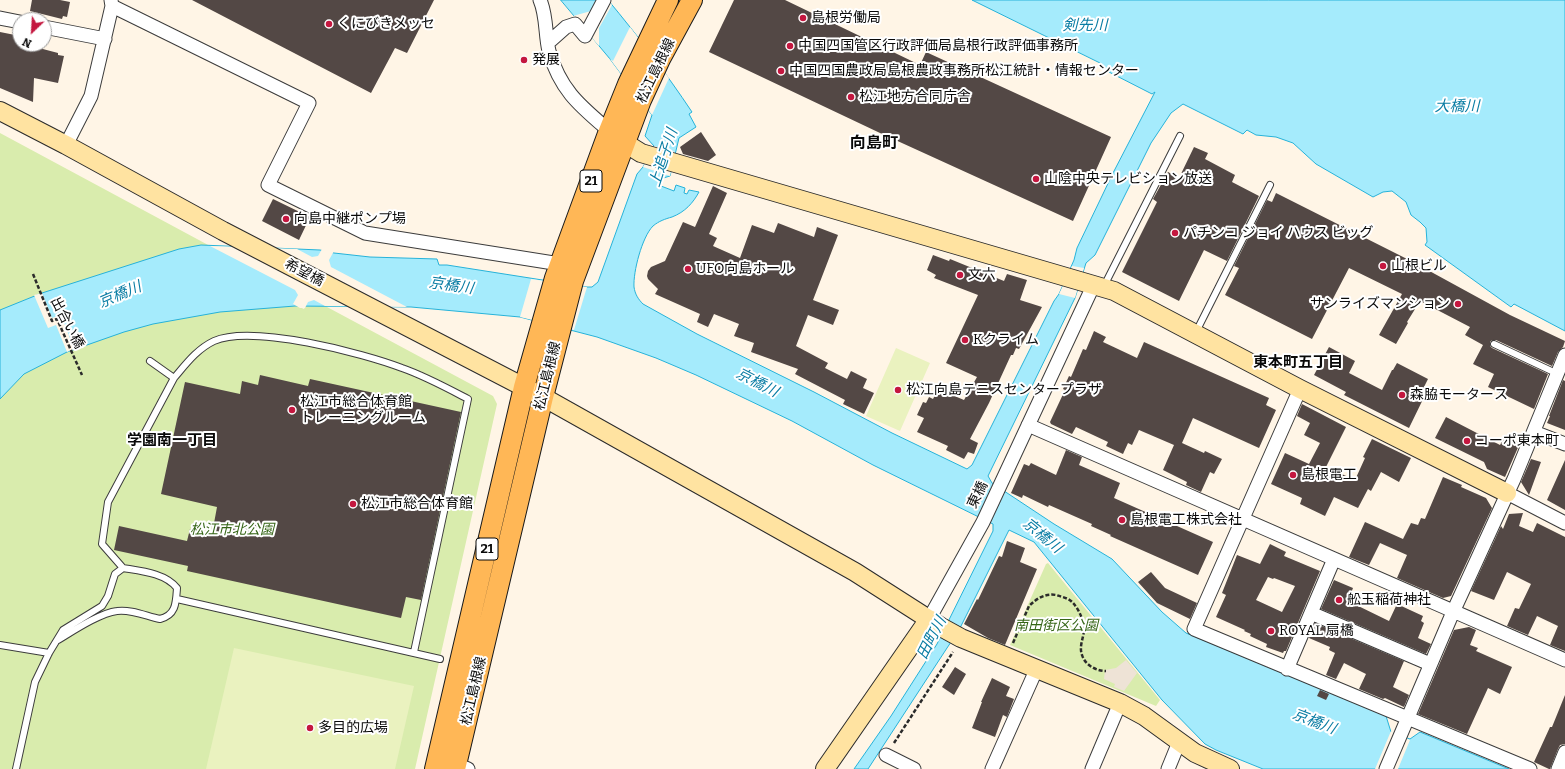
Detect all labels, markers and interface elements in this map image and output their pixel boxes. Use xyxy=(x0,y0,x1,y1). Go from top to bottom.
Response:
place label: 島根労働局 xyxy=(811,10,881,26)
north arrow xyxy=(12,12,52,52)
marker: 島根労働局 xyxy=(798,13,808,23)
place label: くにびきメッセ xyxy=(337,16,435,32)
water label: 剣先川 xyxy=(1063,17,1107,35)
marker: くにびきメッセ xyxy=(324,19,334,29)
text: N xyxy=(21,35,34,50)
street label: 松江島根線 xyxy=(633,36,679,106)
place label: 中国四国管区行政評価局島根行政評価事務所 xyxy=(798,38,1078,54)
marker: 中国四国管区行政評価局島根行政評価事務所 xyxy=(785,41,795,51)
place label: 発展 xyxy=(532,52,560,68)
marker: 発展 xyxy=(519,55,529,65)
place label: 中国四国農政局島根農政事務所松江統計・情報センター xyxy=(789,63,1139,79)
marker: 中国四国農政局島根農政事務所松江統計・情報センター xyxy=(776,66,786,76)
place label: 松江地方合同庁舎 xyxy=(859,89,971,105)
marker: 松江地方合同庁舎 xyxy=(846,92,856,102)
water label: 大橋川 xyxy=(1435,98,1479,116)
water label: 上追子川 xyxy=(646,127,682,189)
district label: 向島町 xyxy=(850,134,898,154)
road number: 21 xyxy=(580,170,602,192)
place label: 山陰中央テレビション放送 xyxy=(1044,171,1212,187)
marker: 山陰中央テレビション放送 xyxy=(1031,174,1041,184)
place label: 向島中継ポンプ場 xyxy=(294,211,406,227)
marker: 向島中継ポンプ場 xyxy=(281,214,291,224)
place label: パチンコ ジョイ ハウス ビッグ xyxy=(1183,225,1373,241)
marker: パチンコ ジョイ ハウス ビッグ xyxy=(1170,228,1180,238)
street label: 希望橋 xyxy=(281,256,327,290)
place label: 山根ビル xyxy=(1391,258,1447,274)
place label: UFO向島ホール xyxy=(696,261,794,277)
marker: 山根ビル xyxy=(1378,261,1388,271)
marker: UFO向島ホール xyxy=(683,264,693,274)
place label: 文六 xyxy=(968,267,996,283)
marker: 文六 xyxy=(955,270,965,280)
water label: 京橋川 xyxy=(427,274,475,298)
water label: 京橋川 xyxy=(96,278,144,312)
street label: 出合い橋 xyxy=(46,294,88,352)
place label: サンライズマンション xyxy=(1310,296,1450,312)
marker: サンライズマンション xyxy=(1453,299,1463,309)
place label: Kクライム xyxy=(973,332,1039,348)
marker: Kクライム xyxy=(960,335,970,345)
street label: 松江島根線 xyxy=(531,340,565,412)
district label: 東本町五丁目 xyxy=(1253,354,1343,372)
water label: 京橋川 xyxy=(733,365,781,401)
place label: 松江向島テニスセンタープラザ xyxy=(906,382,1102,398)
marker: 松江向島テニスセンタープラザ xyxy=(893,385,903,395)
place label: 森脇モータース xyxy=(1410,387,1508,403)
marker: 森脇モータース xyxy=(1397,390,1407,400)
place label: 松江市総合体育館 トレーニングルーム xyxy=(300,394,426,426)
marker: 松江市総合体育館 トレーニングルーム xyxy=(287,405,297,415)
district label: 学園南一丁目 xyxy=(127,432,217,450)
place label: コーポ東本町 xyxy=(1475,433,1559,449)
marker: コーポ東本町 xyxy=(1462,436,1472,446)
place label: 島根電工 xyxy=(1301,467,1357,483)
marker: 島根電工 xyxy=(1288,470,1298,480)
street label: 東橋 xyxy=(964,479,992,511)
place label: 松江市総合体育館 xyxy=(361,496,473,512)
marker: 松江市総合体育館 xyxy=(348,499,358,509)
place label: 島根電工株式会社 xyxy=(1130,512,1242,528)
water label: 京橋川 xyxy=(1019,515,1065,557)
marker: 島根電工株式会社 xyxy=(1117,515,1127,525)
park label: 松江市北公園 xyxy=(190,522,274,538)
road number: 21 xyxy=(476,538,498,560)
place label: 舩玉稲荷神社 xyxy=(1347,592,1431,608)
marker: 舩玉稲荷神社 xyxy=(1334,595,1344,605)
water label: 田町川 xyxy=(914,614,950,662)
park label: 南田街区公園 xyxy=(1014,618,1098,634)
place label: ROYAL 扇橋 xyxy=(1279,623,1354,639)
marker: ROYAL 扇橋 xyxy=(1266,626,1276,636)
street label: 松江島根線 xyxy=(458,655,490,727)
water label: 京橋川 xyxy=(1290,706,1338,738)
place label: 多目的広場 xyxy=(318,720,388,736)
marker: 多目的広場 xyxy=(305,723,315,733)

